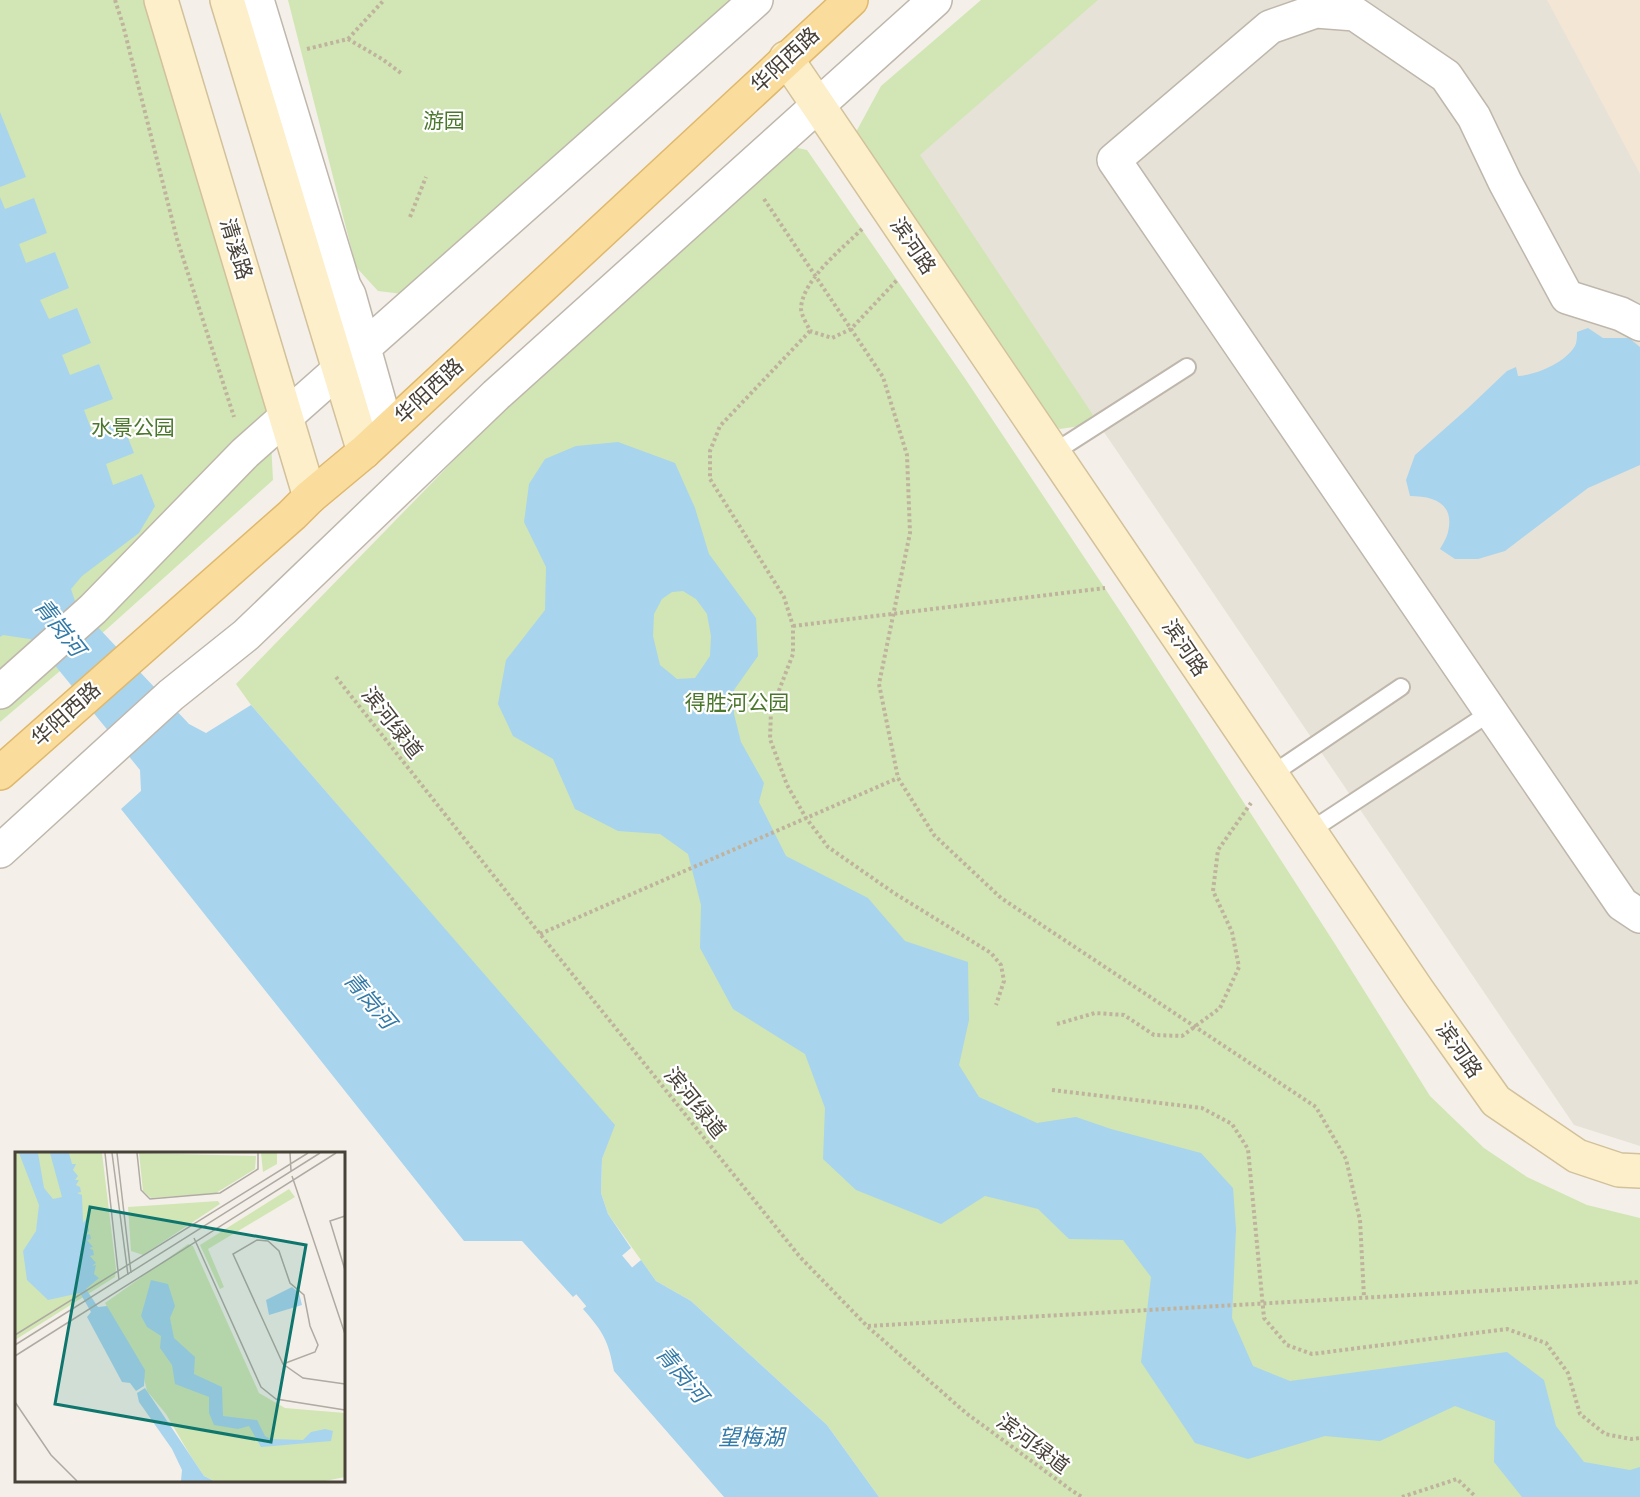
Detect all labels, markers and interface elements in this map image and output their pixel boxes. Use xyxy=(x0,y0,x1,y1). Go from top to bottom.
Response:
street label: 华阳西路 xyxy=(746,23,823,97)
park label: 游园 xyxy=(423,109,465,132)
street label: 滨河路 xyxy=(886,213,941,278)
street label: 清溪路 xyxy=(216,215,257,282)
street label: 华阳西路 xyxy=(390,354,467,428)
park label: 水景公园 xyxy=(91,416,175,439)
water label: 青岗河 xyxy=(29,594,92,664)
street label: 滨河路 xyxy=(1158,615,1213,680)
street label: 华阳西路 xyxy=(27,677,105,750)
street label: 滨河绿道 xyxy=(357,683,427,763)
park label: 得胜河公园 xyxy=(685,691,790,714)
water label: 青岗河 xyxy=(339,967,403,1037)
street label: 滨河路 xyxy=(1432,1017,1487,1082)
street label: 滨河绿道 xyxy=(660,1063,731,1143)
inset map xyxy=(15,1152,345,1482)
water label: 青岗河 xyxy=(651,1341,715,1411)
street label: 滨河绿道 xyxy=(993,1409,1074,1478)
water label: 望梅湖 xyxy=(718,1425,787,1450)

